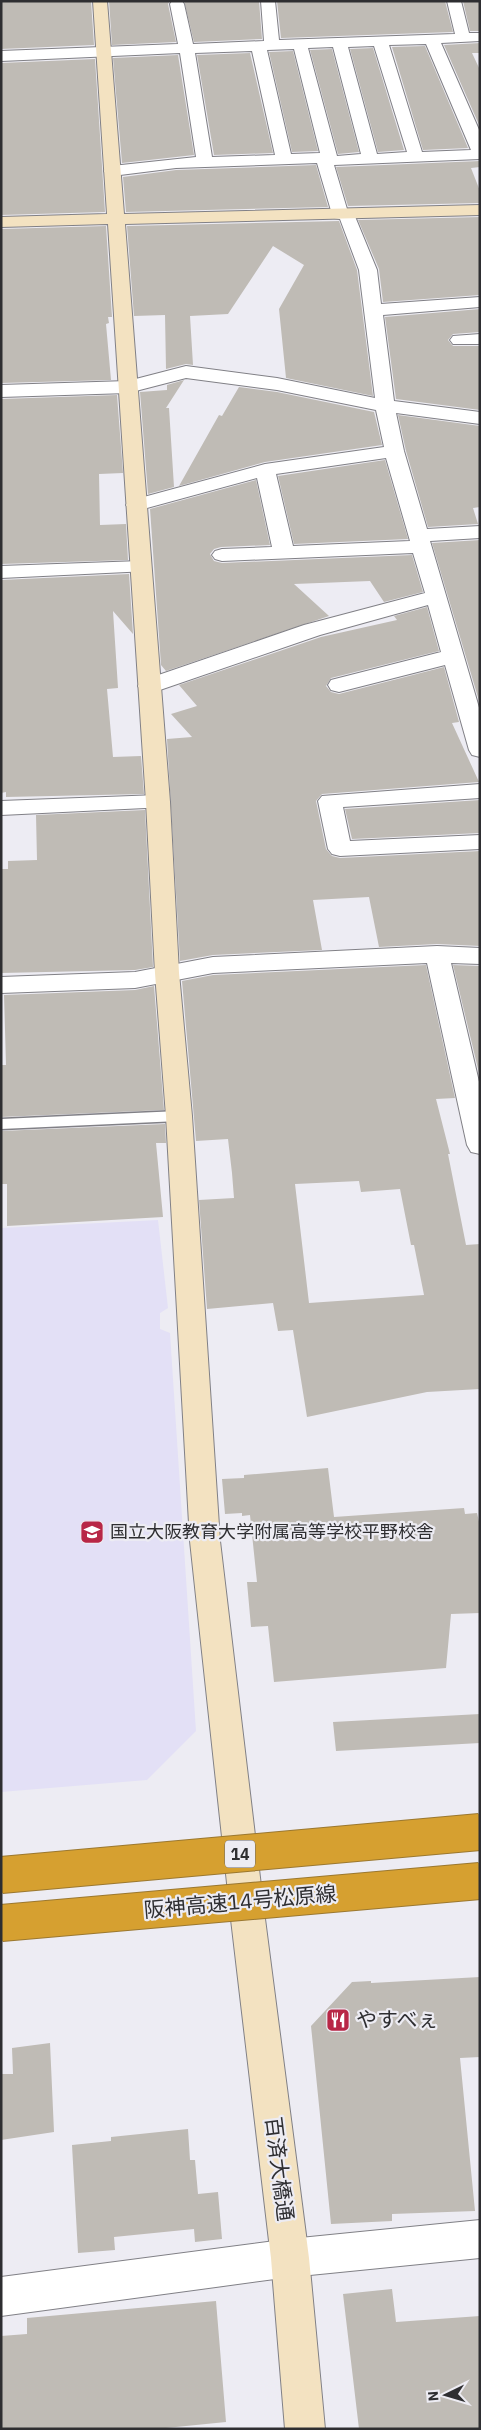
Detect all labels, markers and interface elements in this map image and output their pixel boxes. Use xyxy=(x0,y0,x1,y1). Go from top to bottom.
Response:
school or university icon: 国立大阪教育大学附属高等学校平野校舎 xyxy=(79,1519,105,1545)
place label: 国立大阪教育大学附属高等学校平野校舎 xyxy=(110,1520,434,1543)
road number: 14 xyxy=(225,1840,255,1868)
street label: 阪神高速14号松原線 xyxy=(142,1879,337,1923)
place label: やすべぇ xyxy=(356,2005,439,2033)
restaurant icon: やすべぇ xyxy=(325,2007,351,2033)
street label: 百済大橋通 xyxy=(260,2115,300,2223)
north arrow xyxy=(421,2370,471,2420)
text: N xyxy=(424,2390,442,2402)

